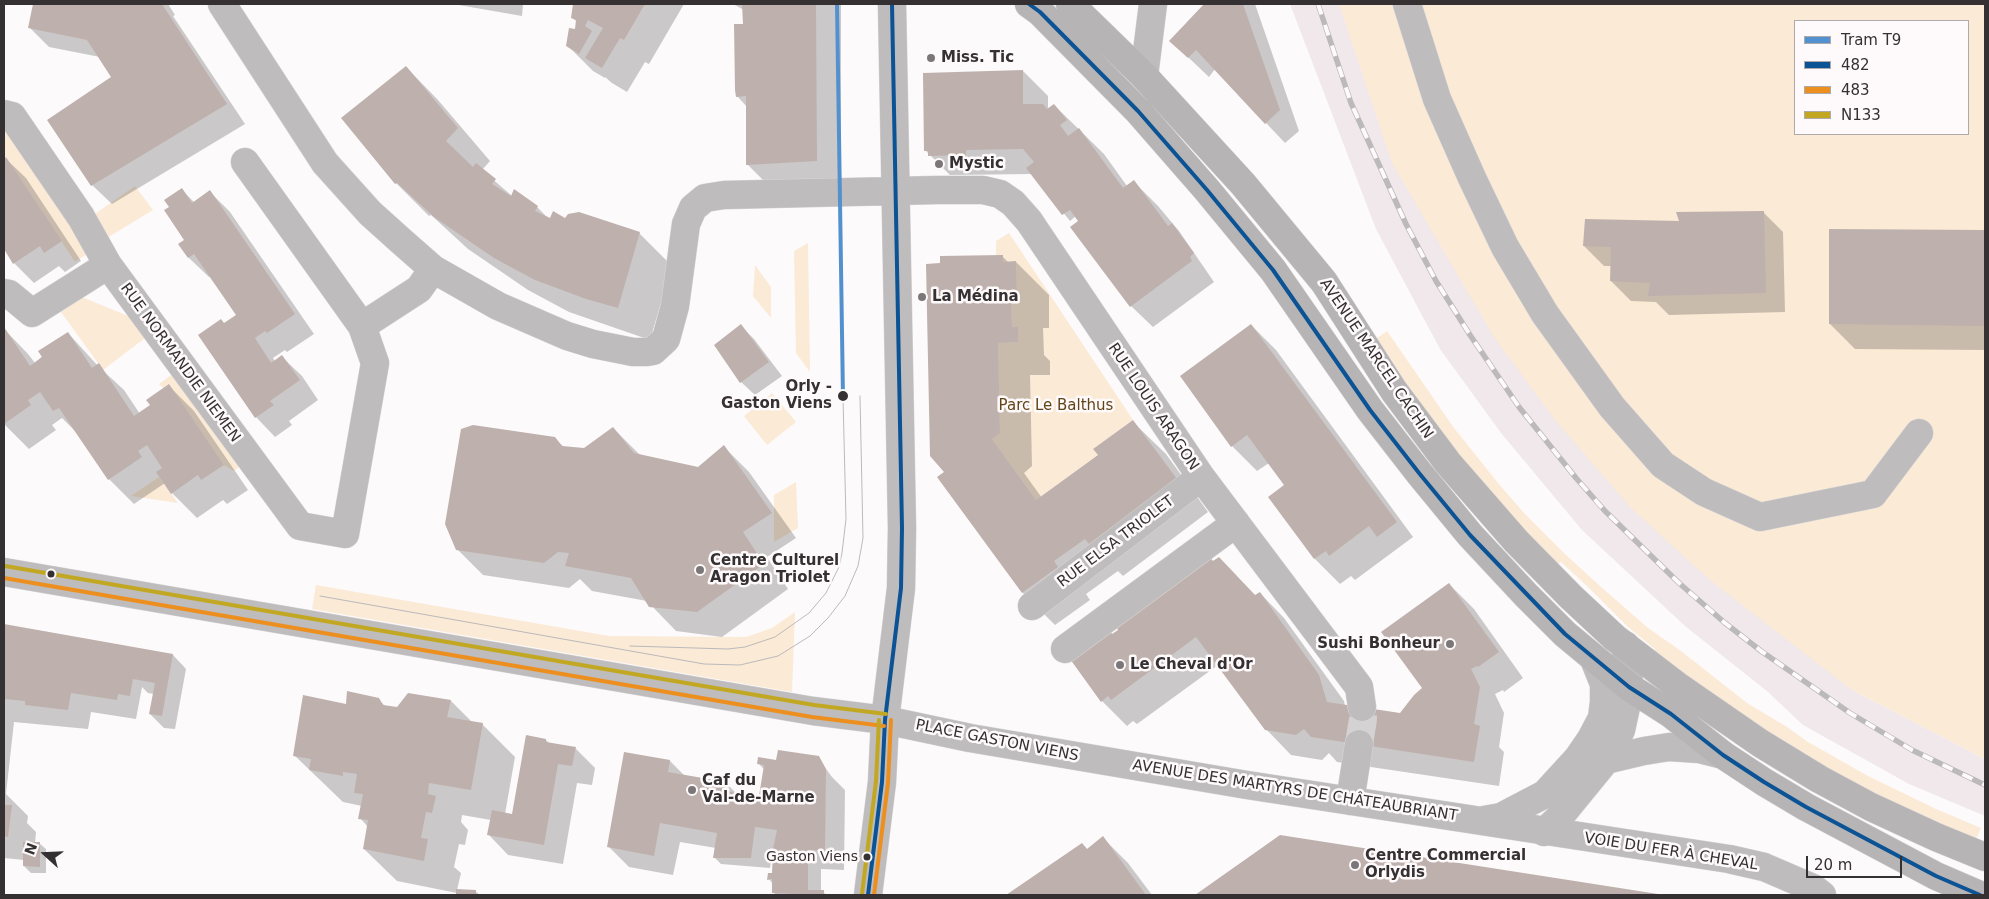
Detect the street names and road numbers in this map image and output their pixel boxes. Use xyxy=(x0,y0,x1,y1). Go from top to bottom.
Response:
street label: AVENUE MARCEL CACHIN xyxy=(1316,275,1436,443)
street label: RUE NORMANDIE NIEMEN xyxy=(116,280,244,446)
street label: RUE LOUIS ARAGON xyxy=(1104,340,1202,474)
street label: RUE ELSA TRIOLET xyxy=(1054,492,1178,592)
street label: PLACE GASTON VIENS xyxy=(914,716,1080,766)
street label: AVENUE DES MARTYRS DE CHÂTEAUBRIANT xyxy=(1131,756,1459,826)
street label: VOIE DU FER À CHEVAL xyxy=(1583,829,1759,875)

